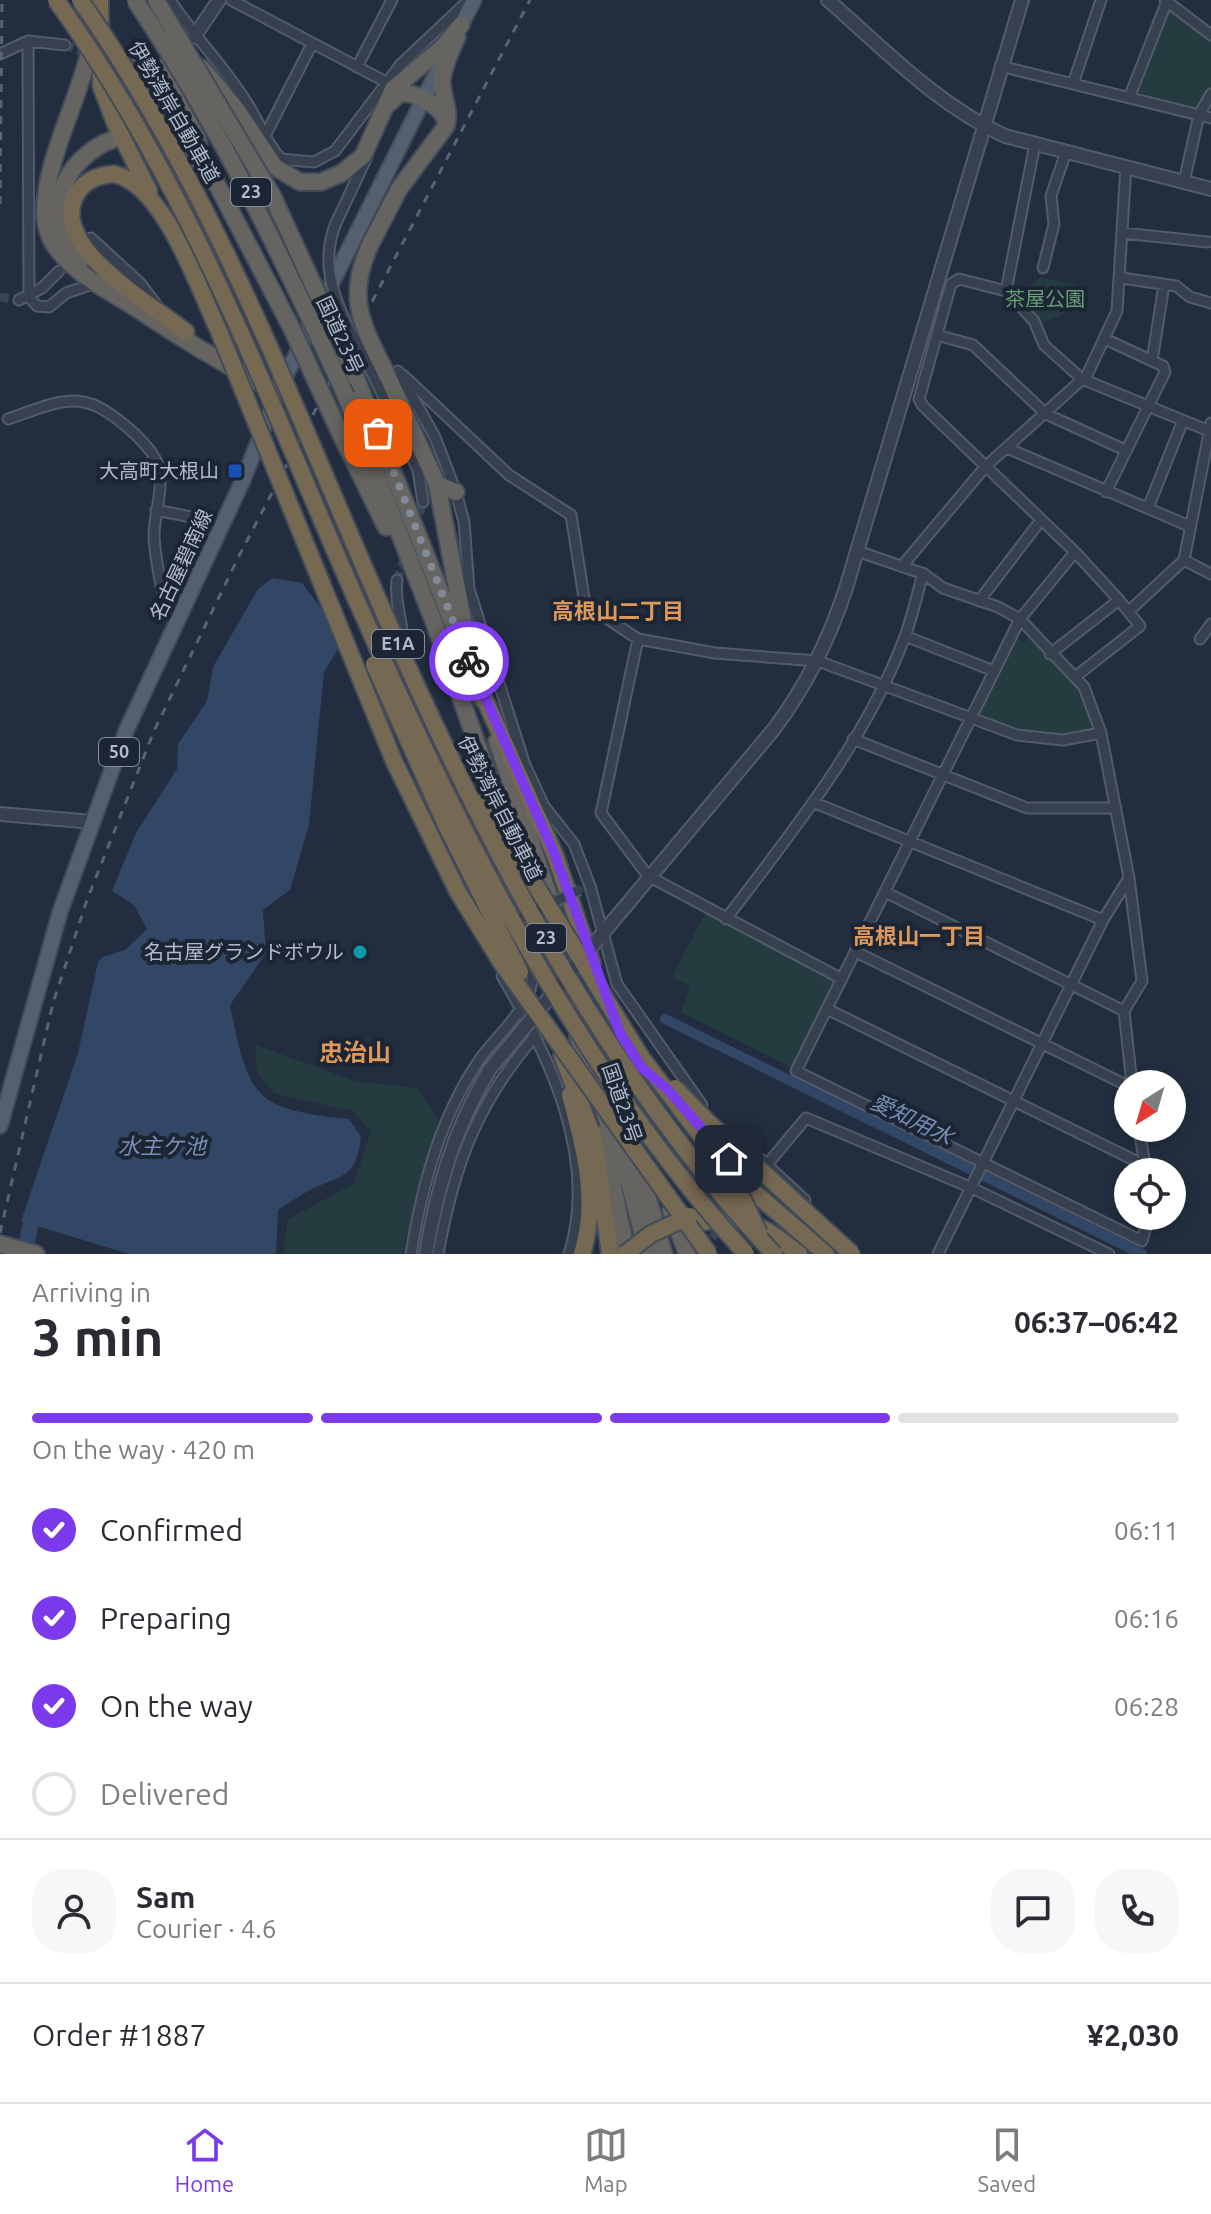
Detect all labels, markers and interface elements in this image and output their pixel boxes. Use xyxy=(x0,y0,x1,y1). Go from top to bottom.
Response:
street label: 伊勢湾岸自動車道 xyxy=(124,37,224,187)
road number: 23 xyxy=(231,178,271,206)
park label: 茶屋公園 xyxy=(1005,287,1085,310)
street label: 国道23号 xyxy=(313,293,368,377)
pin xyxy=(344,399,412,467)
icon: bag xyxy=(356,411,400,455)
place label: 大高町大根山 xyxy=(99,459,219,482)
marker: 大高町大根山 xyxy=(226,462,244,480)
street label: 名古屋碧南線 xyxy=(145,506,216,624)
district label: 高根山二丁目 xyxy=(552,598,684,623)
courier xyxy=(429,621,509,701)
road number: E1A xyxy=(372,630,424,658)
icon: bike xyxy=(447,639,491,683)
street label: 伊勢湾岸自動車道 xyxy=(454,731,547,884)
road number: 50 xyxy=(99,738,139,766)
district label: 高根山一丁目 xyxy=(853,923,985,948)
road number: 23 xyxy=(526,924,566,952)
place label: 名古屋グランドボウル xyxy=(144,940,344,963)
marker: 名古屋グランドボウル xyxy=(351,943,369,961)
district label: 忠治山 xyxy=(319,1039,391,1066)
street label: 国道23号 xyxy=(598,1060,647,1146)
north arrow xyxy=(1114,1070,1186,1142)
map controls xyxy=(1114,1070,1186,1230)
water label: 愛知用水 xyxy=(867,1088,959,1150)
pin xyxy=(695,1125,763,1193)
water label: 水主ケ池 xyxy=(118,1133,208,1158)
icon: home xyxy=(707,1137,751,1181)
button: locate xyxy=(1114,1158,1186,1230)
text: Arriving in xyxy=(32,1278,151,1307)
text: 06:37–06:42 xyxy=(1014,1305,1179,1339)
text: 3 min xyxy=(32,1308,163,1366)
text: On the way · 420 m xyxy=(32,1435,255,1464)
icon: check xyxy=(32,1508,76,1552)
text: Confirmed xyxy=(100,1513,243,1547)
text: 06:11 xyxy=(1114,1516,1179,1545)
icon: check xyxy=(32,1596,76,1640)
text: Preparing xyxy=(100,1601,232,1635)
text: 06:16 xyxy=(1114,1604,1179,1633)
icon: check xyxy=(32,1684,76,1728)
text: On the way xyxy=(100,1689,253,1723)
text: 06:28 xyxy=(1114,1692,1179,1721)
text: Delivered xyxy=(100,1777,229,1811)
button: person xyxy=(32,1869,116,1953)
button: chat xyxy=(991,1869,1075,1953)
button: phone xyxy=(1095,1869,1179,1953)
text: Sam xyxy=(136,1880,195,1914)
text: Courier · 4.6 xyxy=(136,1914,276,1943)
text: Order #1887 xyxy=(32,2018,206,2052)
text: ¥2,030 xyxy=(1087,2018,1179,2052)
tab: Home xyxy=(175,2123,234,2196)
tab: Map xyxy=(584,2123,628,2196)
tab: Saved xyxy=(978,2123,1036,2196)

